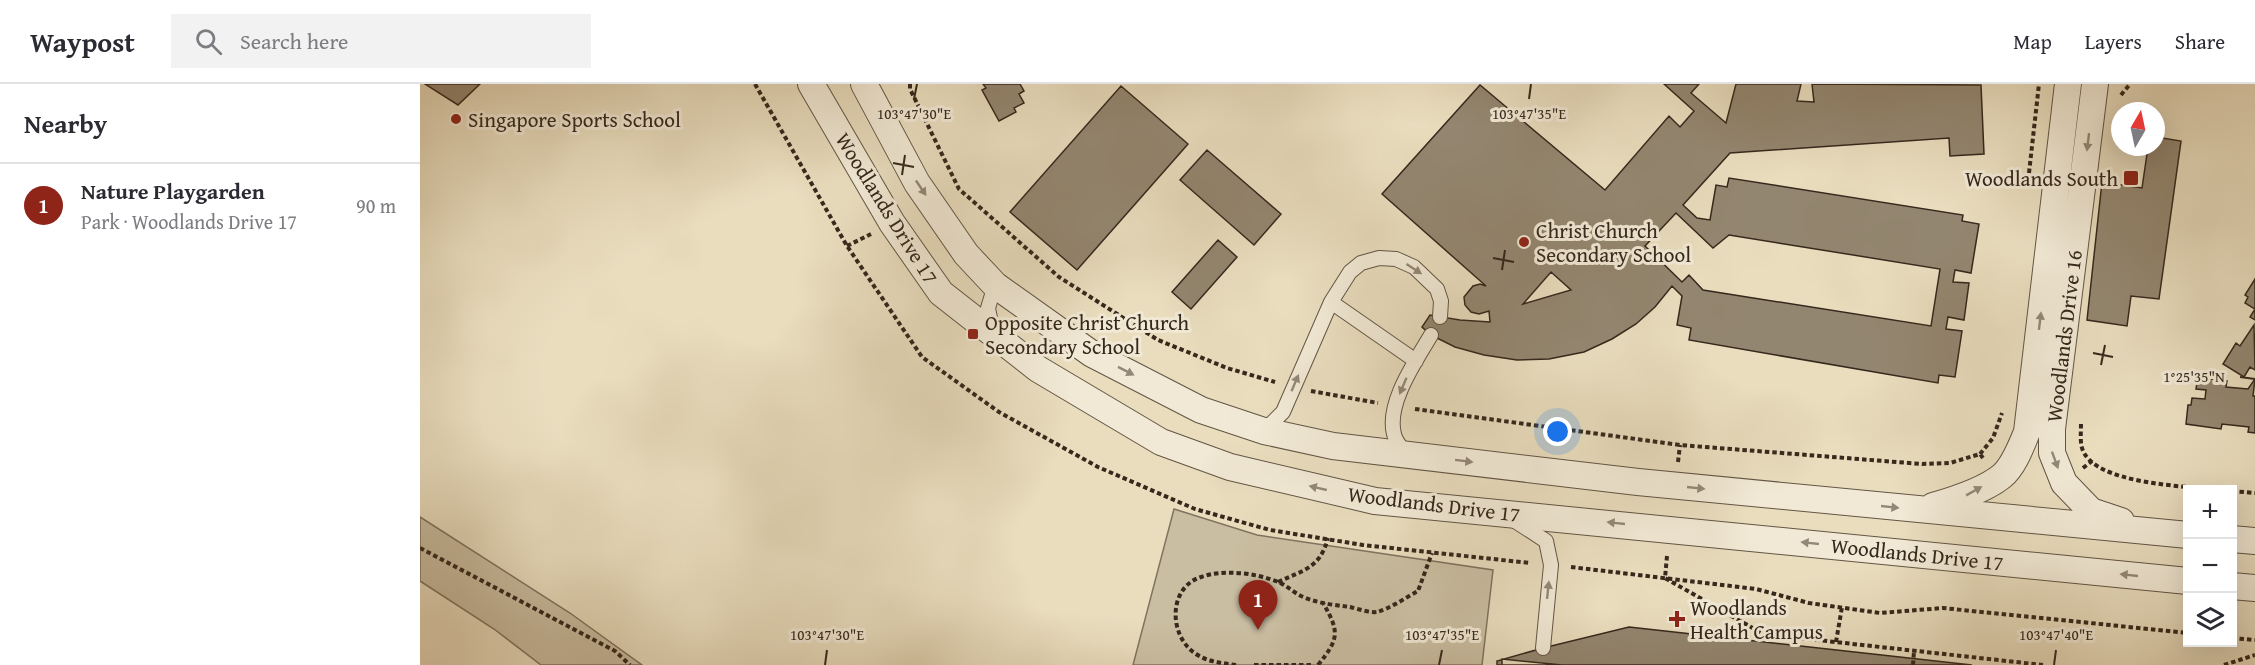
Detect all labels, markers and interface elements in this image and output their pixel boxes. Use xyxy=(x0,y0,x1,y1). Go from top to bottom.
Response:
search box xyxy=(171,14,591,68)
text: Waypost xyxy=(30,21,135,62)
icon: search xyxy=(192,25,225,58)
text: Search here xyxy=(240,25,348,57)
text: Map xyxy=(2013,26,2052,57)
text: Layers xyxy=(2085,26,2142,57)
text: Share xyxy=(2175,26,2225,57)
north arrow xyxy=(2111,102,2165,156)
text: 103°47'30"E xyxy=(877,103,951,124)
text: 103°47'35"E xyxy=(1492,103,1566,124)
text: Nearby xyxy=(24,104,107,143)
place label: Singapore Sports School xyxy=(468,104,681,135)
marker: Singapore Sports School xyxy=(449,112,463,126)
street label: Woodlands Drive 17 xyxy=(828,126,946,290)
one-way arrow xyxy=(2083,133,2092,152)
place label: Woodlands South xyxy=(1965,163,2118,194)
marker: Woodlands South xyxy=(2122,169,2140,187)
text: Nature Playgarden xyxy=(81,175,265,207)
one-way arrow xyxy=(916,180,927,196)
text: 1 xyxy=(38,191,49,220)
text: 90 m xyxy=(356,191,396,220)
text: Park · Woodlands Drive 17 xyxy=(81,207,297,236)
place label: Christ Church Secondary School xyxy=(1536,215,1691,270)
marker: Christ Church Secondary School xyxy=(1517,235,1531,249)
street label: Woodlands Drive 16 xyxy=(2038,248,2090,424)
one-way arrow xyxy=(1406,263,1423,274)
place label: Opposite Christ Church Secondary School xyxy=(985,307,1189,362)
one-way arrow xyxy=(2035,311,2045,330)
marker: Opposite Christ Church Secondary School xyxy=(966,327,980,341)
one-way arrow xyxy=(1118,366,1135,376)
text: 1°25'35"N xyxy=(2163,366,2225,387)
one-way arrow xyxy=(1290,374,1300,392)
one-way arrow xyxy=(1397,377,1407,395)
your location xyxy=(1543,417,1572,446)
one-way arrow xyxy=(2051,451,2061,469)
one-way arrow xyxy=(1454,456,1473,466)
street label: Woodlands Drive 17 xyxy=(1346,478,1522,530)
one-way arrow xyxy=(1309,482,1328,492)
one-way arrow xyxy=(1686,483,1705,493)
map controls xyxy=(2183,485,2237,647)
button: + xyxy=(2183,485,2237,539)
one-way arrow xyxy=(1966,486,1983,496)
one-way arrow xyxy=(1880,502,1899,512)
one-way arrow xyxy=(1606,518,1625,528)
street label: Woodlands Drive 17 xyxy=(1829,530,2005,578)
one-way arrow xyxy=(1800,538,1819,548)
button: − xyxy=(2183,539,2237,593)
one-way arrow xyxy=(2120,570,2139,580)
pin: 1 xyxy=(1238,580,1278,630)
one-way arrow xyxy=(1543,580,1553,599)
place label: Woodlands Health Campus xyxy=(1690,592,1823,647)
button: layers xyxy=(2183,593,2237,647)
marker: Woodlands Health Campus xyxy=(1668,610,1686,628)
text: 103°47'30"E xyxy=(790,624,864,645)
text: 103°47'35"E xyxy=(1405,624,1479,645)
text: 103°47'40"E xyxy=(2019,624,2093,645)

